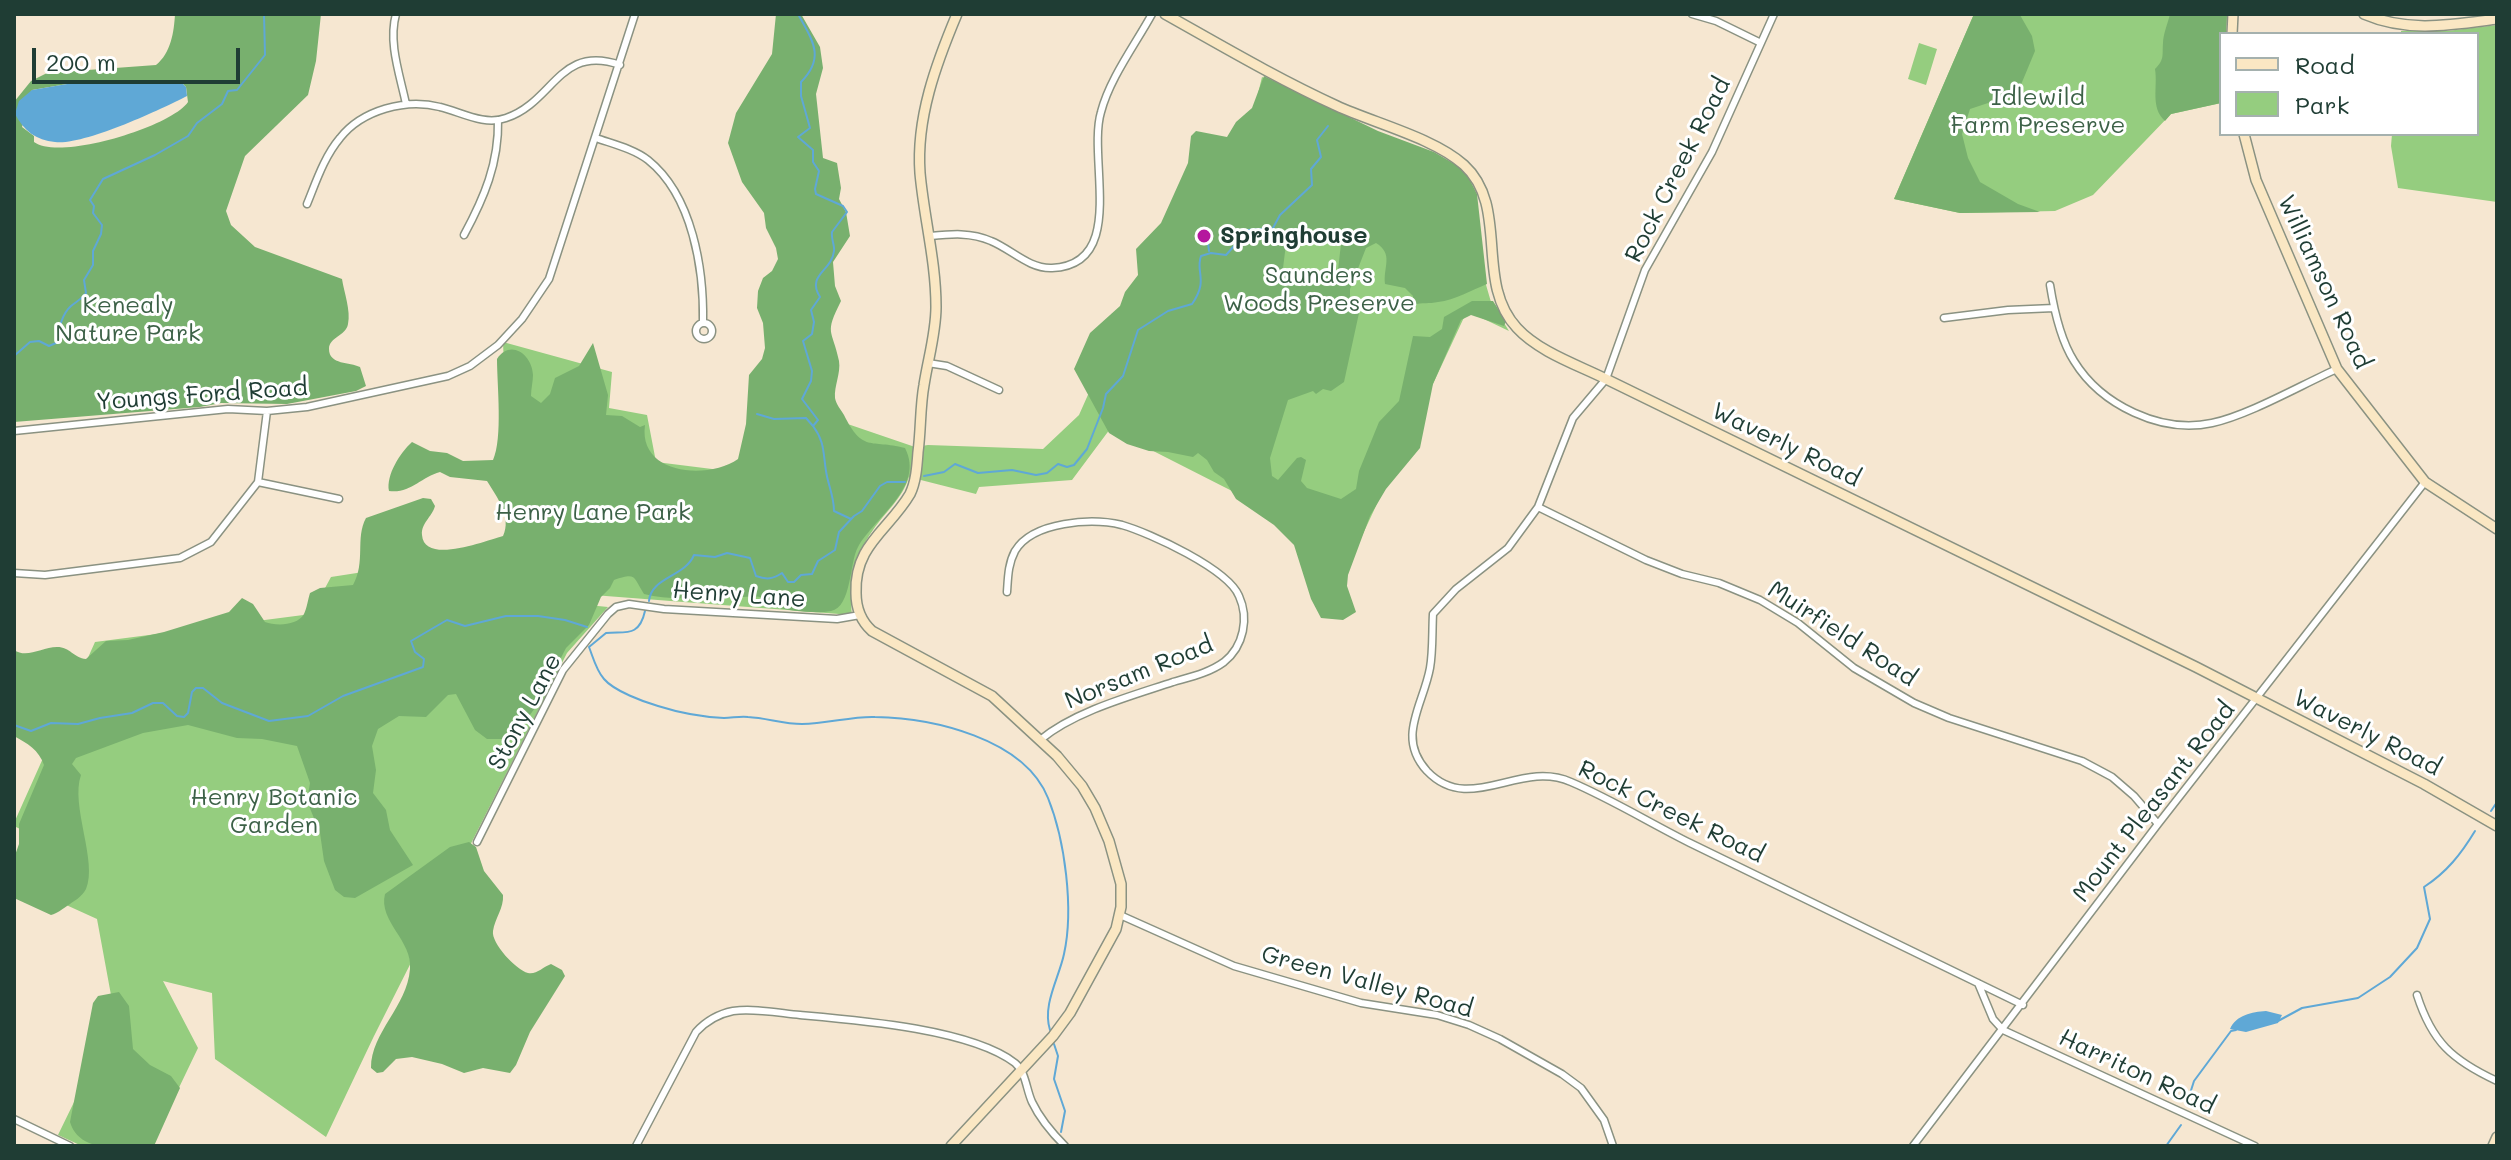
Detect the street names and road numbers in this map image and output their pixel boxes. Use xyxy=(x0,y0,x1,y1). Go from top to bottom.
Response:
street label: Rock Creek Road xyxy=(1619,73,1737,267)
street label: Williamson Road xyxy=(2271,190,2377,374)
street label: Youngs Ford Road xyxy=(95,373,309,417)
street label: Waverly Road xyxy=(1707,397,1865,493)
street label: Muirfield Road xyxy=(1762,575,1922,693)
street label: Henry Lane xyxy=(672,576,806,614)
street label: Norsam Road xyxy=(1061,630,1217,716)
street label: Stony Lane xyxy=(482,649,568,775)
street label: Waverly Road xyxy=(2288,683,2446,783)
street label: Mount Pleasant Road xyxy=(2067,696,2241,908)
street label: Rock Creek Road xyxy=(1573,755,1769,869)
street label: Green Valley Road xyxy=(1258,940,1476,1024)
street label: Harriton Road xyxy=(2054,1023,2220,1121)

